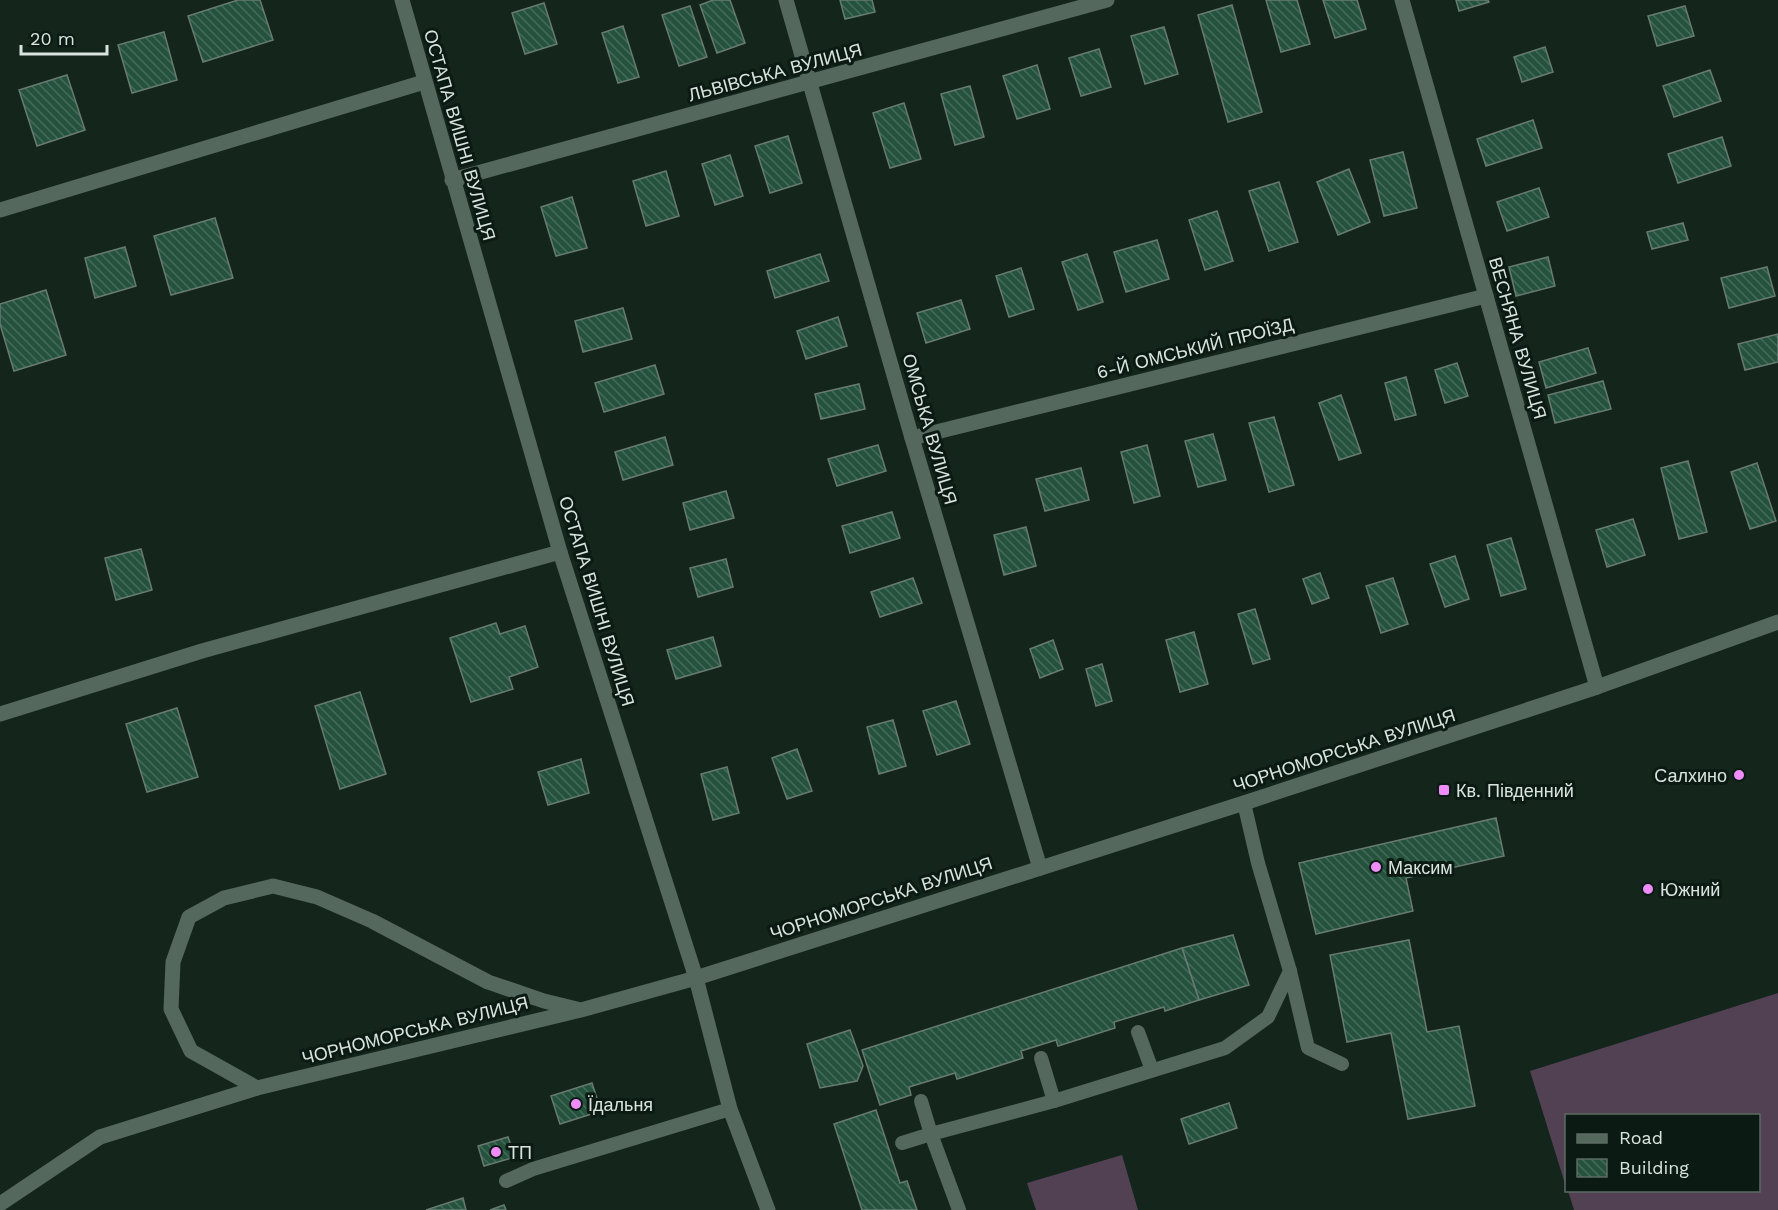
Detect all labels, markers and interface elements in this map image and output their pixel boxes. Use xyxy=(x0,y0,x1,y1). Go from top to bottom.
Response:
scale bar xyxy=(21,18,106,56)
street label: ОСТАПА ВИШНІ ВУЛИЦЯ xyxy=(420,27,500,243)
text: 20 m xyxy=(30,28,75,49)
street label: ЛЬВІВСЬКА ВУЛИЦЯ xyxy=(686,39,864,105)
street label: ВЕСНЯНА ВУЛИЦЯ xyxy=(1485,255,1551,421)
street label: 6-Й ОМСЬКИЙ ПРОЇЗД xyxy=(1094,313,1296,383)
street label: ОМСЬКА ВУЛИЦЯ xyxy=(898,351,962,507)
street label: ОСТАПА ВИШНІ ВУЛИЦЯ xyxy=(555,493,639,709)
street label: ЧОРНОМОРСЬКА ВУЛИЦЯ xyxy=(1230,704,1458,796)
place label: Салхино xyxy=(1654,765,1727,786)
marker: Салхино xyxy=(1732,768,1746,782)
place label: Кв. Південний xyxy=(1456,780,1574,801)
marker: Кв. Південний xyxy=(1437,783,1451,797)
street label: ЧОРНОМОРСЬКА ВУЛИЦЯ xyxy=(767,852,995,944)
place label: Максим xyxy=(1388,857,1453,878)
marker: Максим xyxy=(1369,860,1383,874)
place label: Южний xyxy=(1660,879,1720,900)
marker: Южний xyxy=(1641,882,1655,896)
street label: ЧОРНОМОРСЬКА ВУЛИЦЯ xyxy=(300,992,530,1068)
place label: Їдальня xyxy=(588,1094,653,1115)
marker: Їдальня xyxy=(569,1097,583,1111)
legend xyxy=(1565,1114,1760,1192)
text: Road xyxy=(1619,1127,1663,1148)
place label: ТП xyxy=(508,1142,532,1163)
marker: ТП xyxy=(489,1145,503,1159)
text: Building xyxy=(1619,1157,1689,1178)

